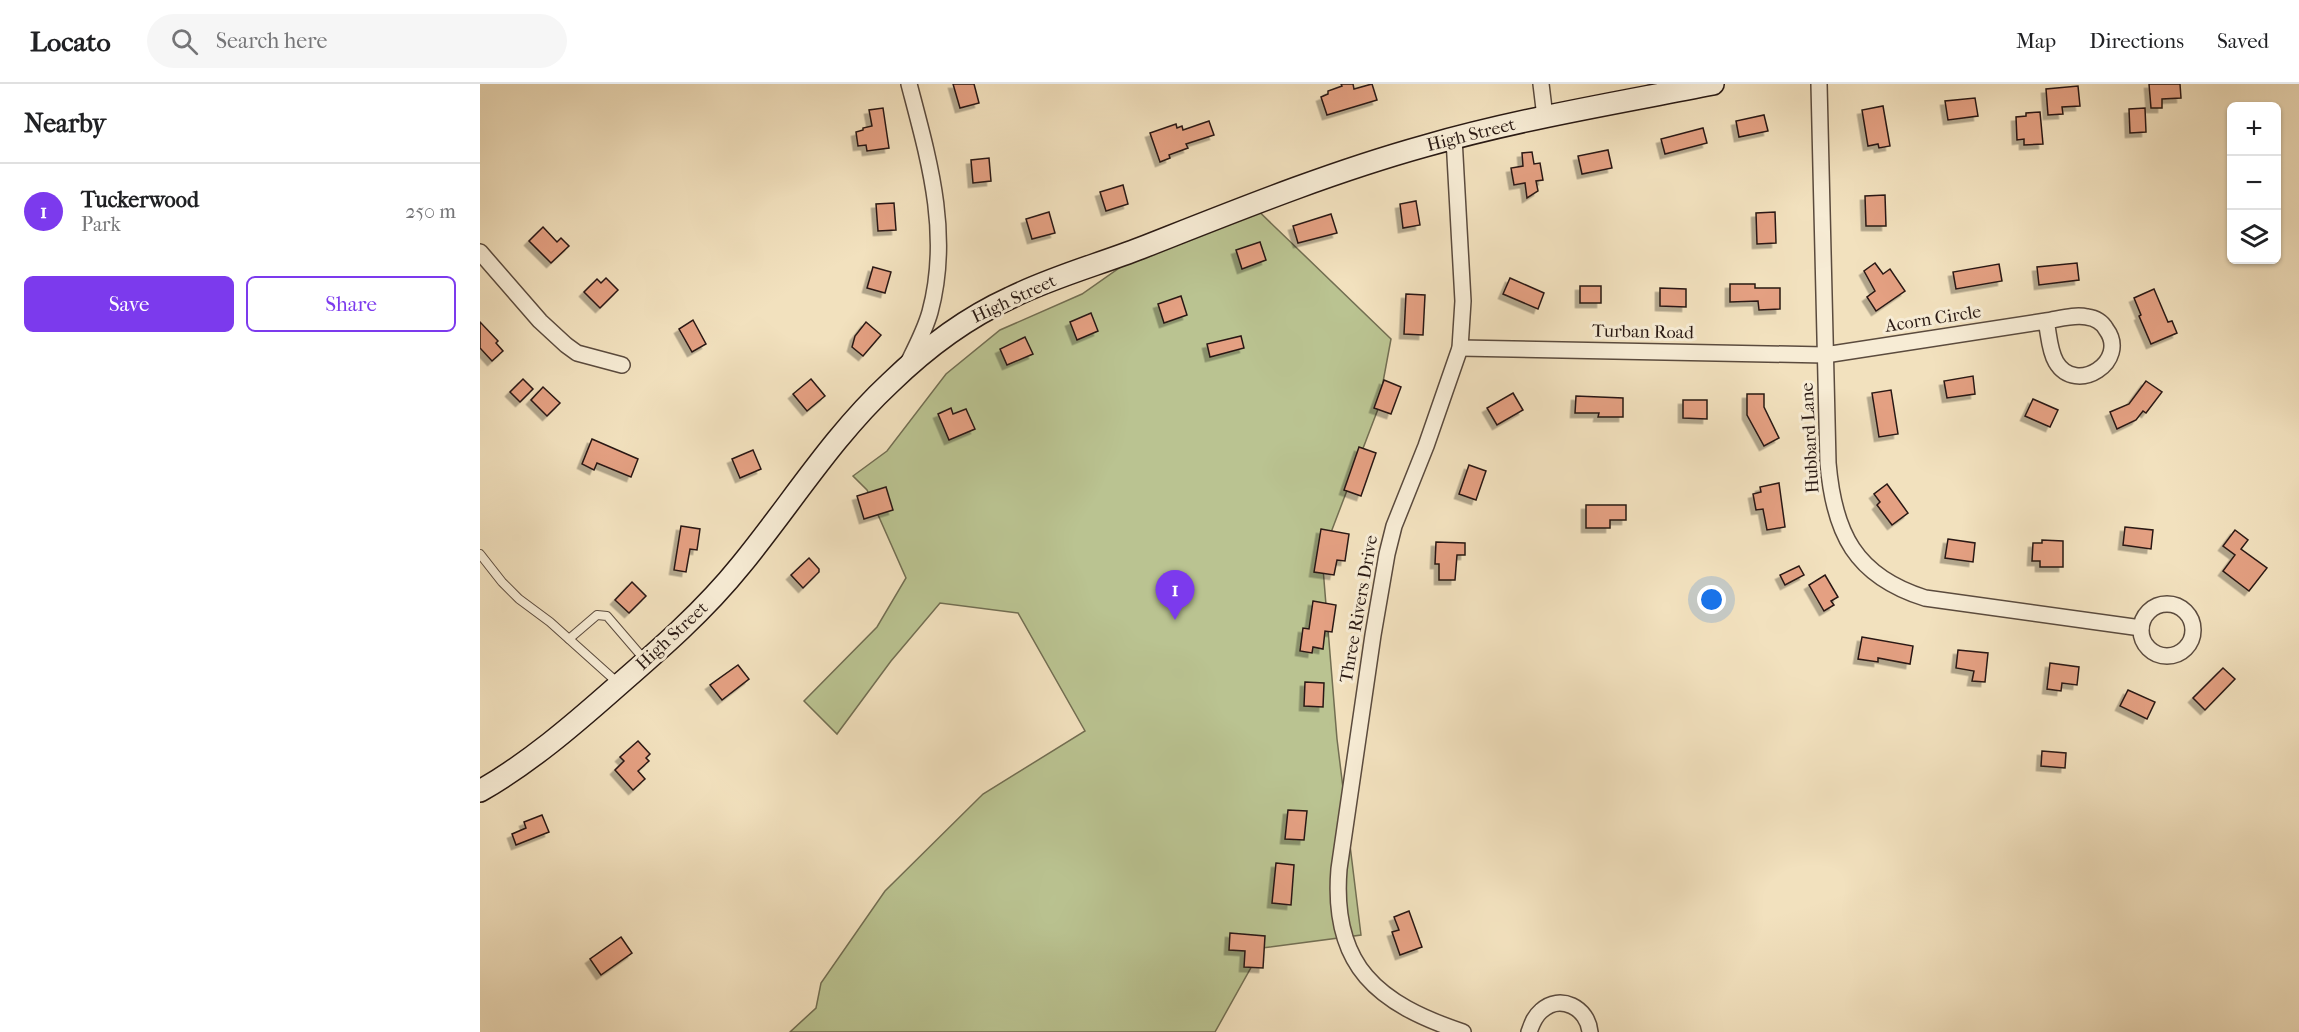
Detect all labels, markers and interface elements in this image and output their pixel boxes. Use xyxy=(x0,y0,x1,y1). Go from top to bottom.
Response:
search box xyxy=(147,14,567,68)
text: Locato xyxy=(30,25,111,58)
icon: search xyxy=(168,25,201,58)
text: Search here xyxy=(216,28,327,54)
text: Map xyxy=(2016,29,2056,53)
text: Directions xyxy=(2089,29,2184,53)
text: Saved xyxy=(2217,29,2269,53)
map controls xyxy=(2227,102,2281,264)
button: + xyxy=(2227,102,2281,156)
text: Nearby xyxy=(24,108,106,139)
street label: High Street xyxy=(1425,114,1518,156)
button: − xyxy=(2227,156,2281,210)
text: Tuckerwood xyxy=(81,187,199,213)
text: 1 xyxy=(40,200,47,223)
text: 250 m xyxy=(405,200,456,223)
button: layers xyxy=(2227,210,2281,264)
text: Park xyxy=(81,213,121,236)
street label: High Street xyxy=(969,270,1060,328)
button: Save xyxy=(24,276,234,332)
button: Share xyxy=(246,276,456,332)
street label: Acorn Circle xyxy=(1882,301,1983,337)
street label: Turban Road xyxy=(1592,321,1694,343)
street label: Hubbard Lane xyxy=(1797,382,1823,494)
street label: Three Rivers Drive xyxy=(1336,533,1382,684)
pin: 1 xyxy=(1156,570,1194,620)
your location xyxy=(1697,585,1726,614)
street label: High Street xyxy=(632,597,713,675)

